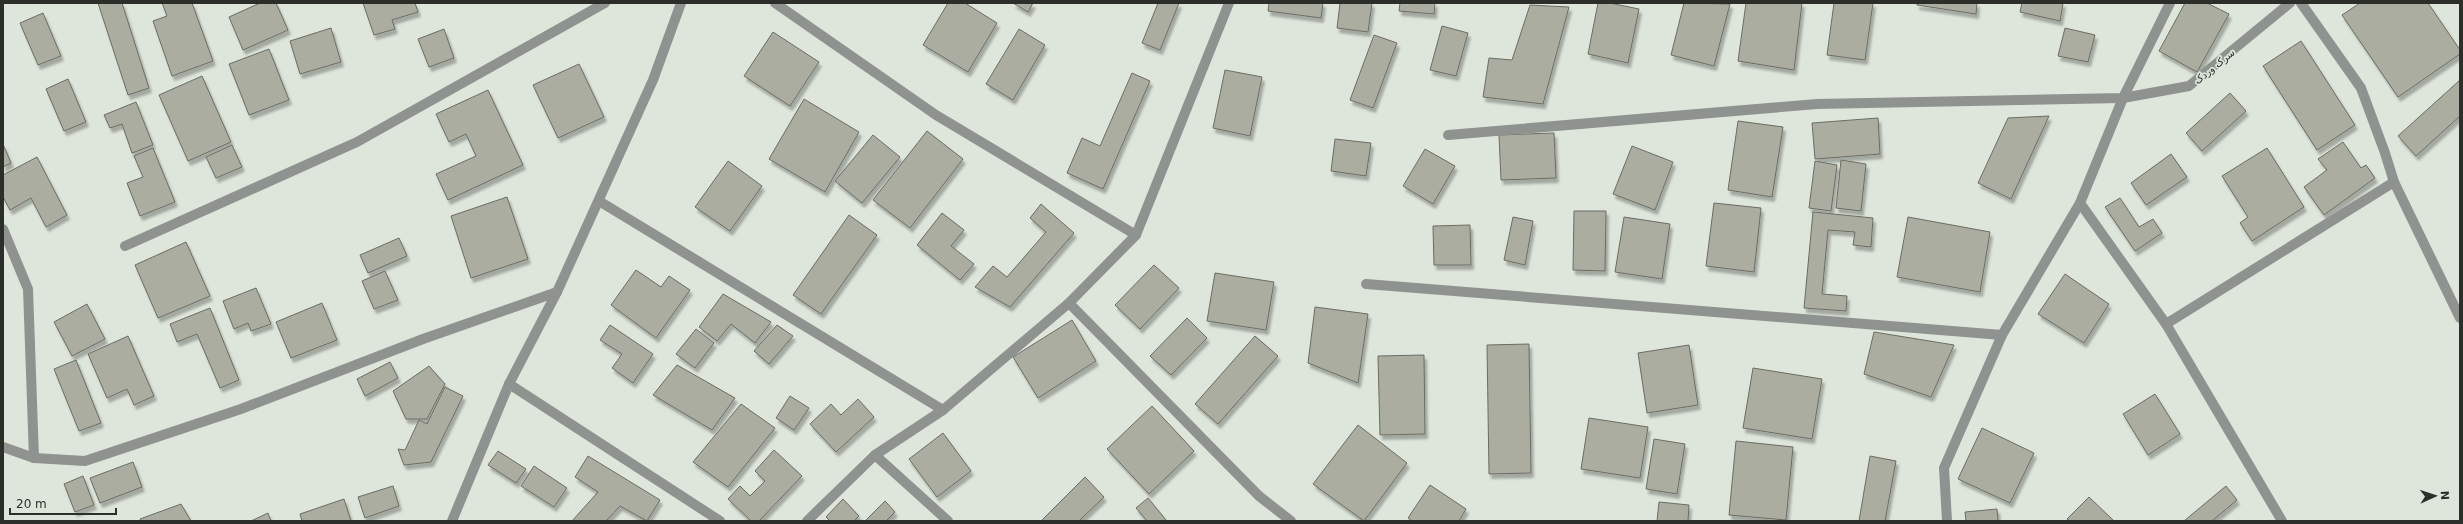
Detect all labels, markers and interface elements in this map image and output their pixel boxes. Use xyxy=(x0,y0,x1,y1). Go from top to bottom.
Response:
street label: سرک وردک xyxy=(2192,47,2237,87)
north arrow xyxy=(2415,476,2455,516)
scale bar xyxy=(10,490,116,516)
text: N xyxy=(2438,491,2451,500)
text: 20 m xyxy=(16,497,47,511)

